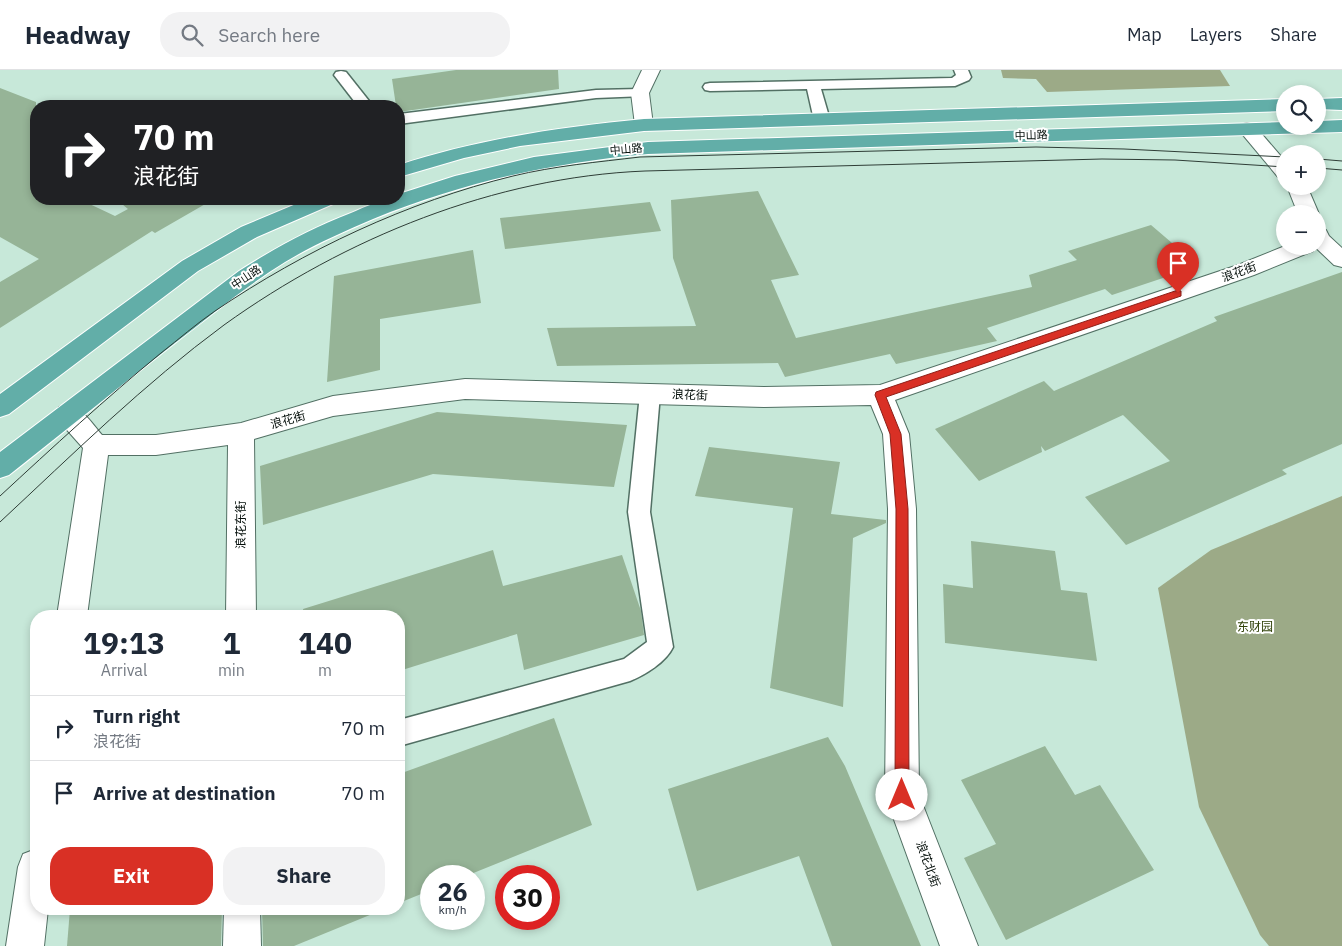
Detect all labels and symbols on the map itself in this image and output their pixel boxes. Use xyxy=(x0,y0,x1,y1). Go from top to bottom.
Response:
street label: 中山路 xyxy=(1014,127,1048,143)
street label: 中山路 xyxy=(609,141,643,157)
pin xyxy=(1157,242,1199,293)
street label: 浪花街 xyxy=(1219,258,1258,285)
street label: 中山路 xyxy=(228,262,264,292)
street label: 浪花街 xyxy=(672,386,708,403)
street label: 浪花街 xyxy=(268,407,307,432)
street label: 浪花东街 xyxy=(233,501,248,549)
park label: 东财园 xyxy=(1237,619,1273,634)
position arrow xyxy=(875,768,927,820)
street label: 浪花北街 xyxy=(913,839,944,889)
speed limit sign: 30 xyxy=(495,865,560,930)

